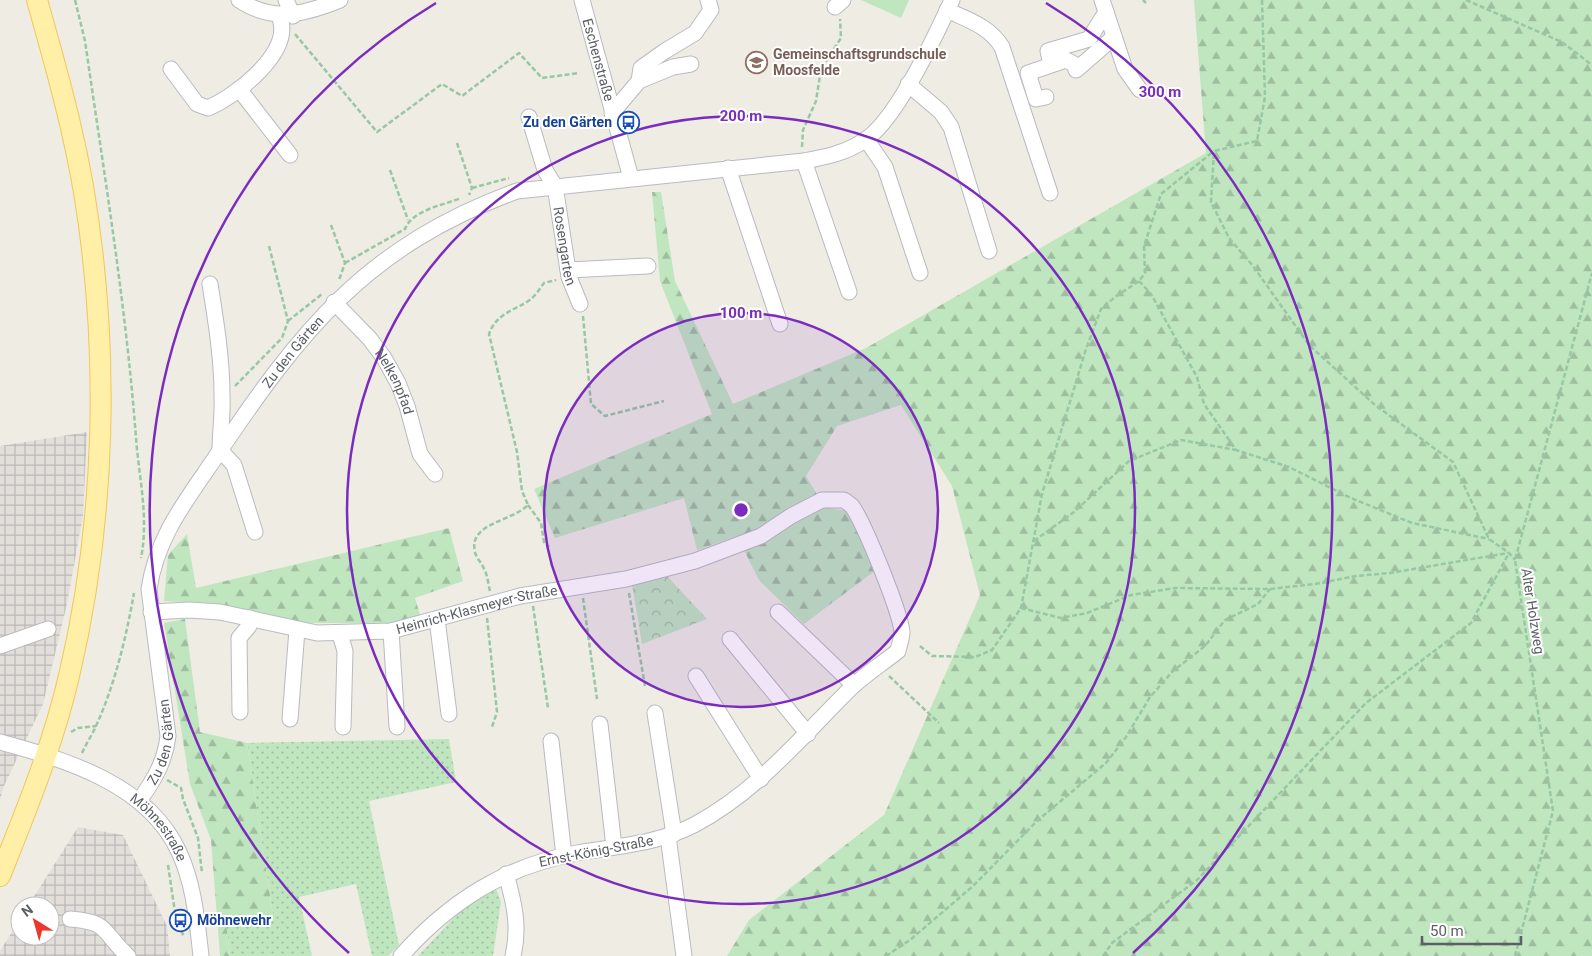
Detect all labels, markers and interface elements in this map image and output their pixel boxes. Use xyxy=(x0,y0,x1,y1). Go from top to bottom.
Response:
street label: Eschenstraße xyxy=(579,17,617,103)
place label: Gemeinschaftsgrundschule Moosfelde xyxy=(773,46,947,78)
school or university icon: Gemeinschaftsgrundschule Moosfelde xyxy=(745,50,769,74)
text: 300 m xyxy=(1139,83,1181,101)
text: 200 m xyxy=(720,107,762,125)
bus stop icon: Zu den Gärten xyxy=(616,110,640,134)
place label: Zu den Gärten xyxy=(523,114,612,130)
street label: Rosengarten xyxy=(550,206,580,288)
text: 100 m xyxy=(720,304,762,322)
street label: Zu den Gärten xyxy=(259,313,327,391)
street label: Nelkenpfad xyxy=(372,345,417,416)
centre of rings xyxy=(732,501,750,519)
street label: Alter Holzweg xyxy=(1518,567,1548,655)
street label: Heinrich-Klasmeyer-Straße xyxy=(394,582,559,637)
street label: Zu den Gärten xyxy=(144,698,176,788)
street label: Möhnestraße xyxy=(127,790,190,864)
street label: Ernst-König-Straße xyxy=(537,832,655,870)
north arrow xyxy=(10,896,60,946)
text: N xyxy=(18,901,36,920)
bus stop icon: Möhnewehr xyxy=(169,908,193,932)
place label: Möhnewehr xyxy=(197,912,271,928)
scale bar xyxy=(1422,914,1521,946)
text: 50 m xyxy=(1430,922,1464,940)

